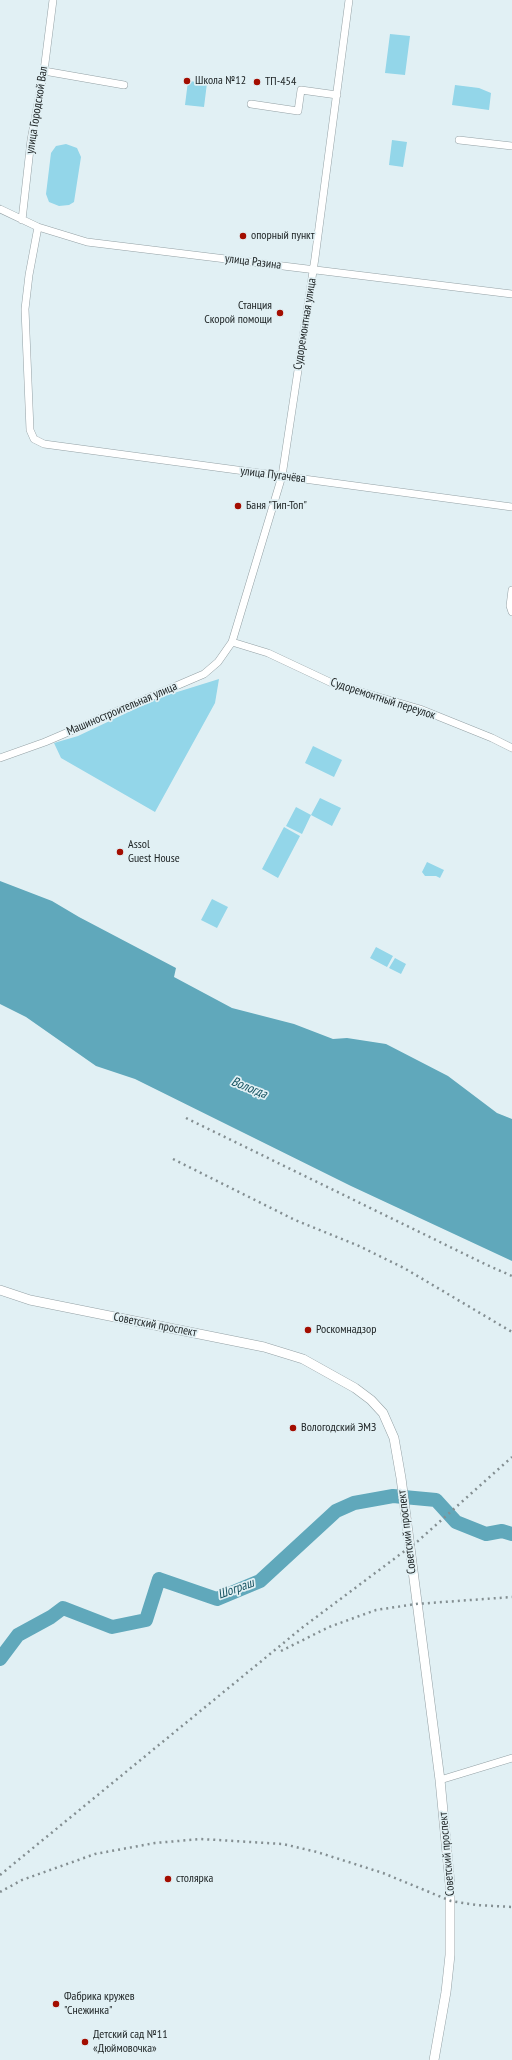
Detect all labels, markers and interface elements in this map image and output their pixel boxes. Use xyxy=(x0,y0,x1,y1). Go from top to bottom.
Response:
street label: улица Городской Вал xyxy=(23,65,51,155)
place label: Школа №12 xyxy=(195,74,246,88)
place label: ТП-454 xyxy=(265,75,296,89)
marker: Школа №12 xyxy=(182,76,192,86)
marker: ТП-454 xyxy=(252,77,262,87)
place label: опорный пункт xyxy=(251,229,315,243)
marker: опорный пункт xyxy=(238,231,248,241)
street label: улица Разина xyxy=(224,251,282,273)
street label: Судоремонтная улица xyxy=(291,277,319,371)
place label: Станция Скорой помощи xyxy=(204,299,272,327)
marker: Станция Скорой помощи xyxy=(275,308,285,318)
street label: улица Пугачёва xyxy=(240,464,306,486)
place label: Баня "Тип-Топ" xyxy=(246,499,307,513)
marker: Баня "Тип-Топ" xyxy=(233,501,243,511)
street label: Судоремонтный переулок xyxy=(329,675,437,723)
street label: Машиностроительная улица xyxy=(65,679,179,739)
place label: Assol Guest House xyxy=(128,838,180,866)
marker: Assol Guest House xyxy=(115,847,125,857)
water label: Вологда xyxy=(229,1074,269,1102)
street label: Советский проспект xyxy=(112,1310,198,1340)
place label: Роскомнадзор xyxy=(316,1323,376,1337)
marker: Роскомнадзор xyxy=(303,1325,313,1335)
place label: Вологодский ЭМЗ xyxy=(301,1421,376,1435)
marker: Вологодский ЭМЗ xyxy=(288,1423,298,1433)
street label: Советский проспект xyxy=(395,1489,419,1575)
water label: Шограш xyxy=(216,1575,256,1603)
street label: Советский проспект xyxy=(436,1811,458,1897)
place label: столярка xyxy=(176,1872,213,1886)
marker: столярка xyxy=(163,1874,173,1884)
place label: Фабрика кружев "Снежинка" xyxy=(64,1990,134,2018)
marker: Фабрика кружев "Снежинка" xyxy=(51,1999,61,2009)
place label: Детский сад №11 «Дюймовочка» xyxy=(93,2028,168,2056)
marker: Детский сад №11 «Дюймовочка» xyxy=(80,2037,90,2047)

